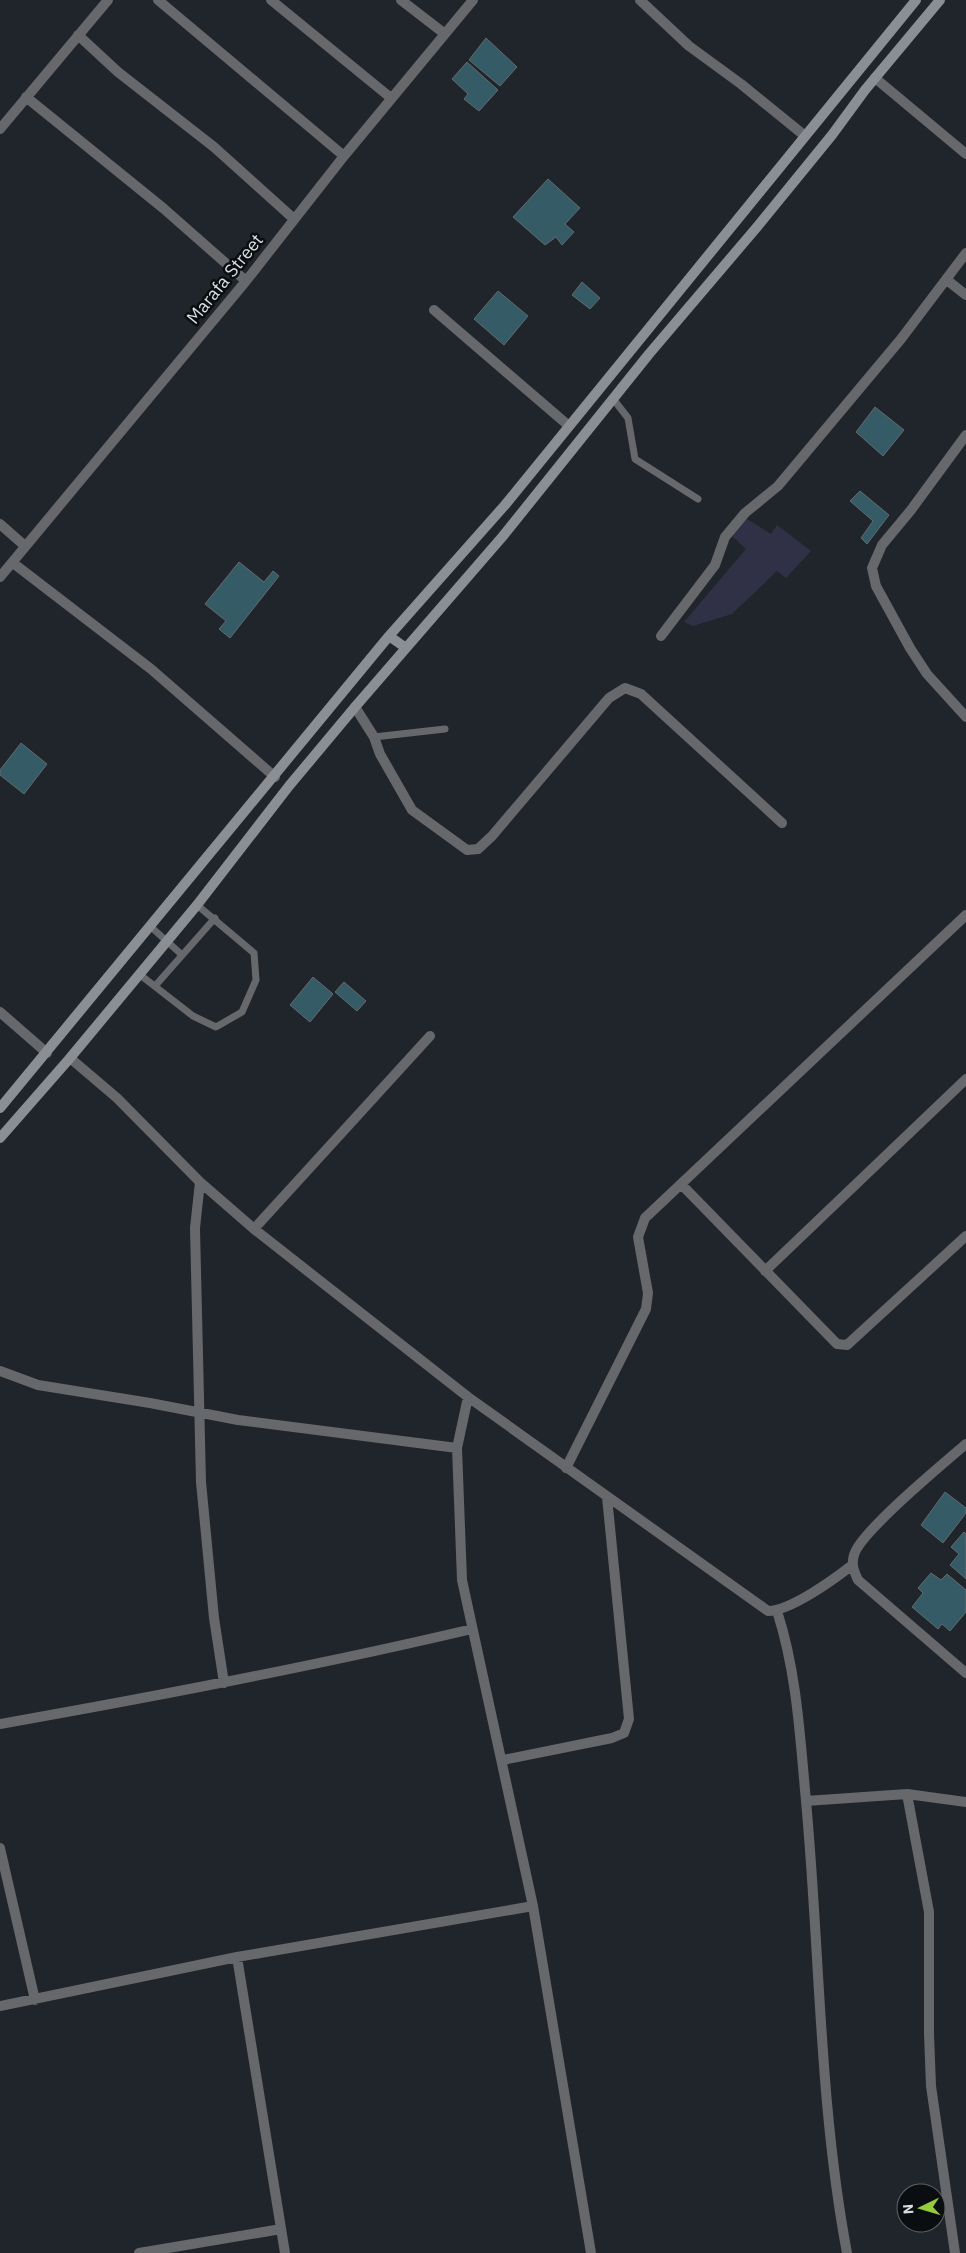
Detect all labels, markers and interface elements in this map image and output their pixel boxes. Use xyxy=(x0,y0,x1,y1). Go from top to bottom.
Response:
street label: Marafa Street xyxy=(181,229,268,328)
north arrow xyxy=(896,2183,946,2233)
text: N xyxy=(899,2203,917,2215)

